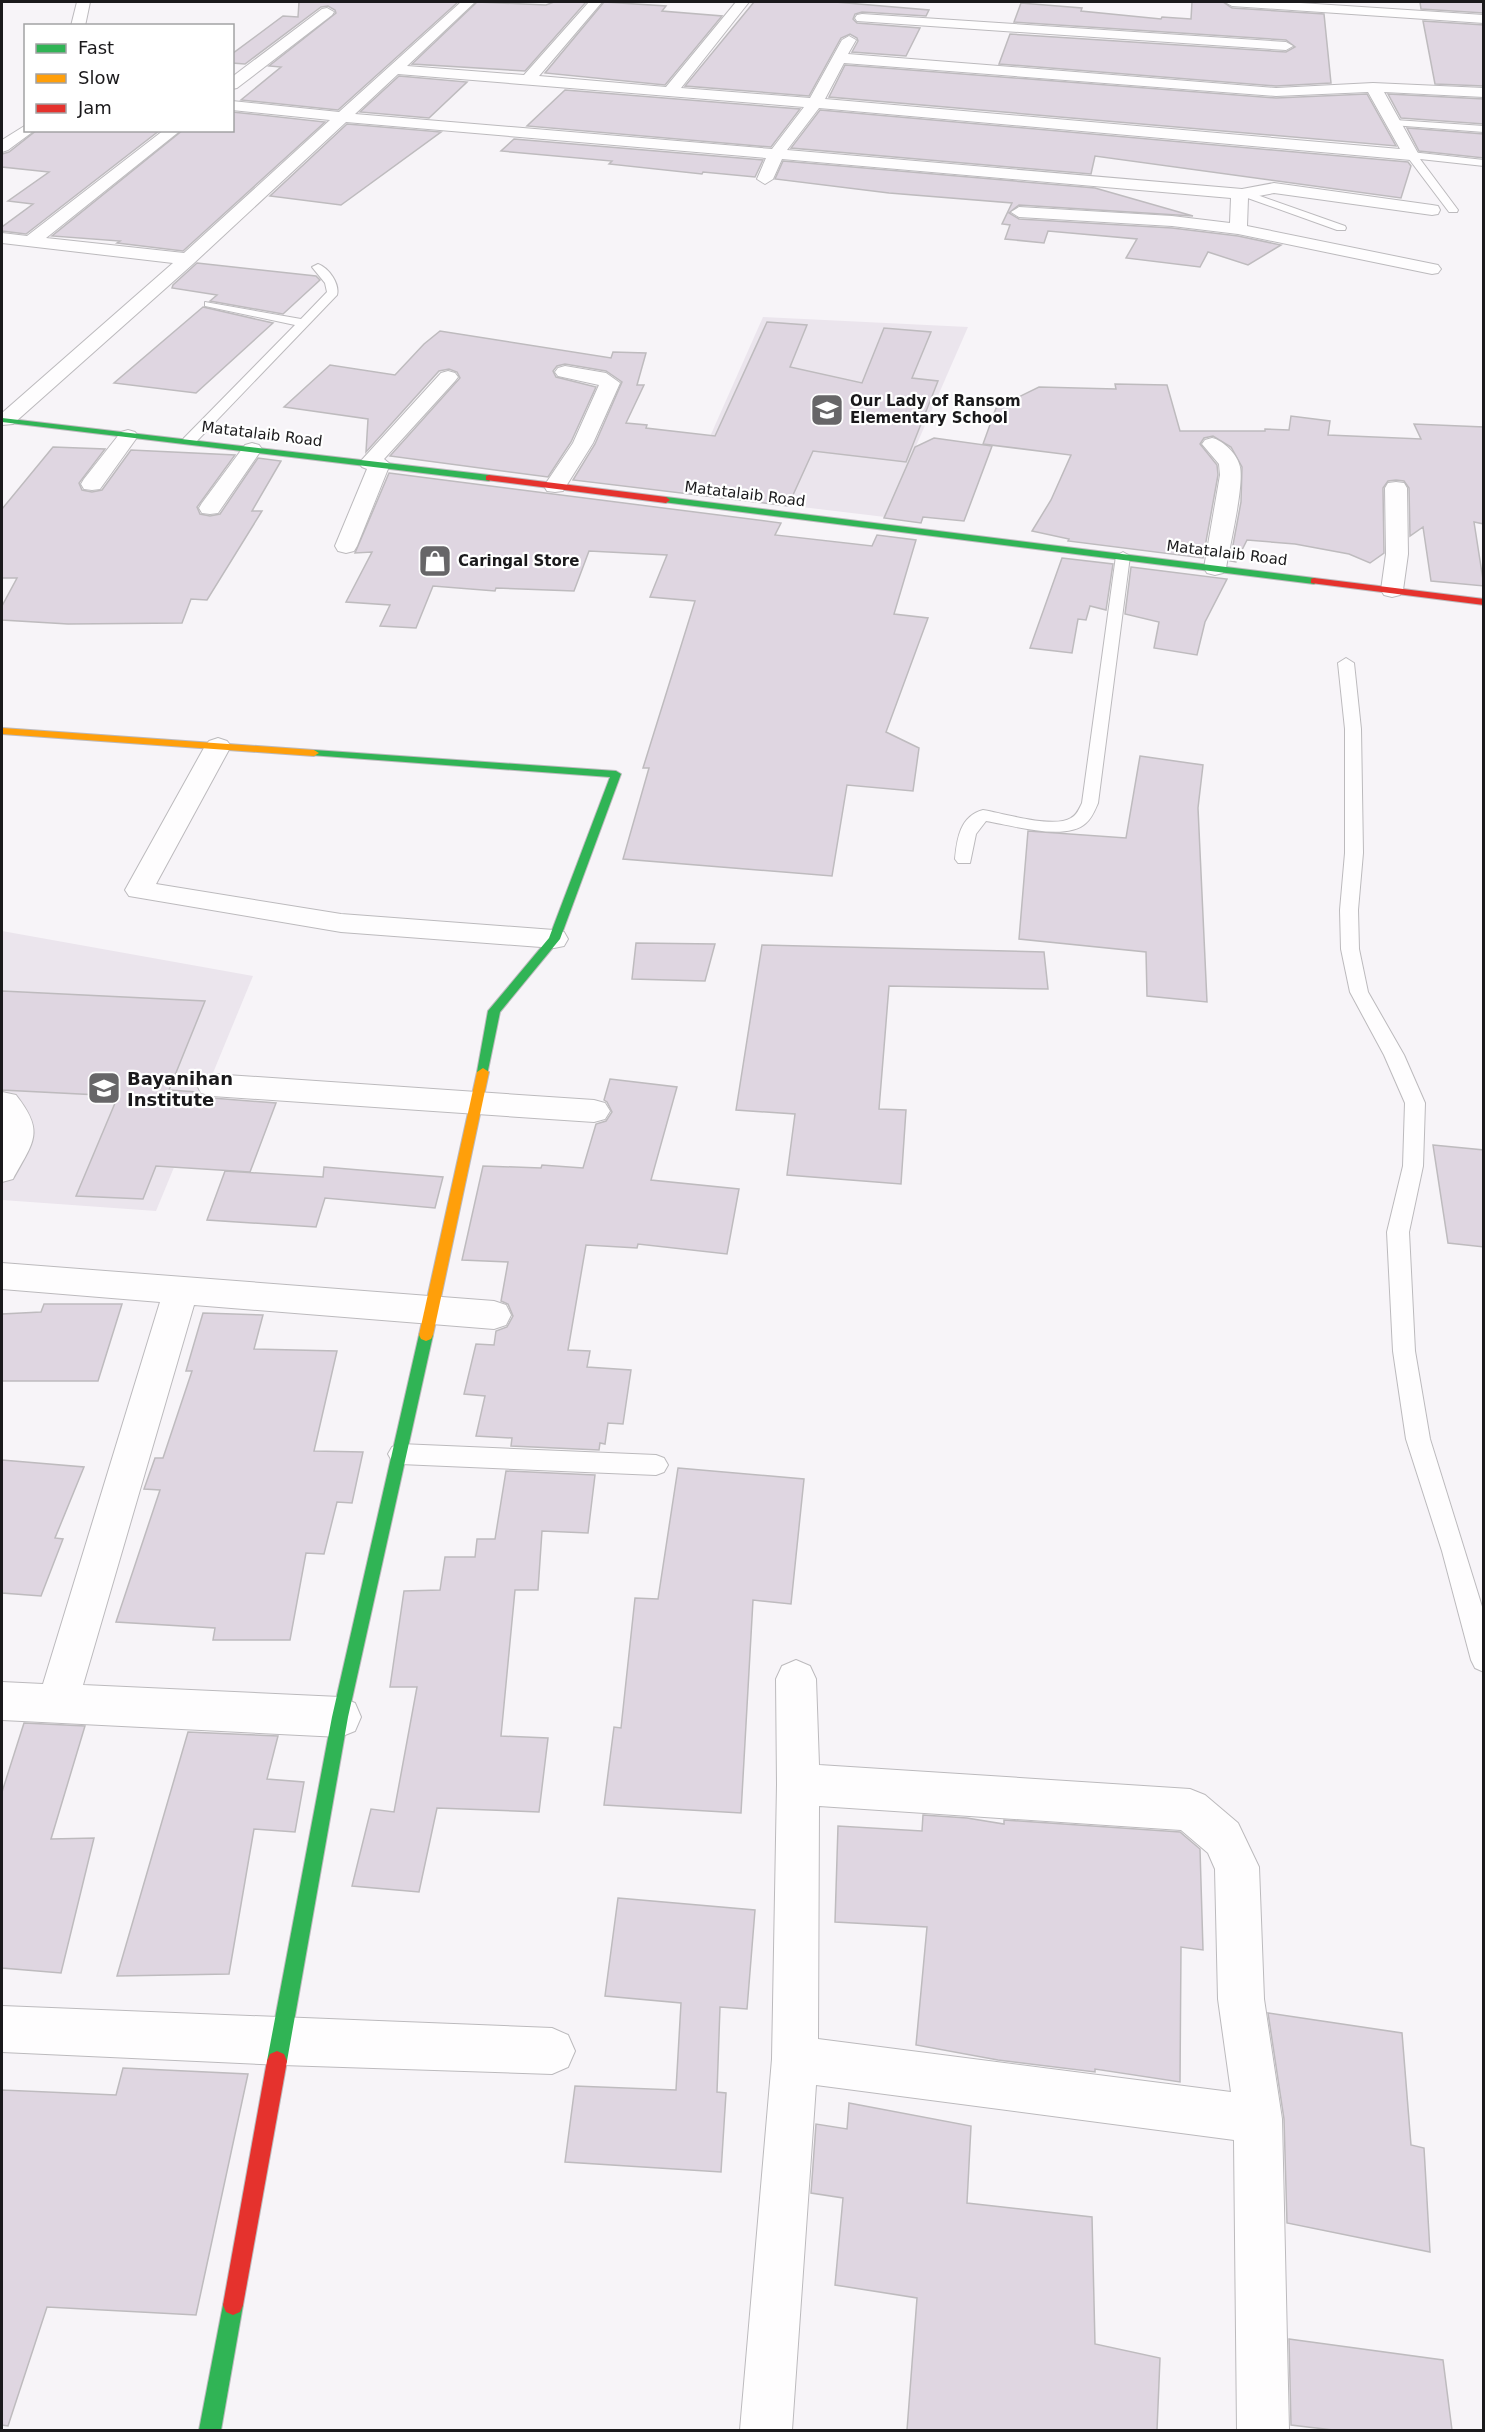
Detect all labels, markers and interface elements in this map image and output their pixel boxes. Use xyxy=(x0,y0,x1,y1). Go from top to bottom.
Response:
legend xyxy=(24,24,234,132)
text: Fast xyxy=(78,37,114,58)
text: Slow xyxy=(78,67,120,88)
text: Jam xyxy=(77,97,112,118)
school or university icon: Our Lady of Ransom Elementary School xyxy=(809,392,845,428)
place label: Our Lady of Ransom Elementary School xyxy=(850,392,1021,427)
street label: Matatalaib Road xyxy=(200,418,324,450)
street label: Matatalaib Road xyxy=(683,478,807,510)
street label: Matatalaib Road xyxy=(1165,537,1289,569)
shop icon: Caringal Store xyxy=(417,543,453,579)
place label: Caringal Store xyxy=(458,552,579,570)
place label: Bayanihan Institute xyxy=(127,1068,233,1110)
school or university icon: Bayanihan Institute xyxy=(86,1070,122,1106)

